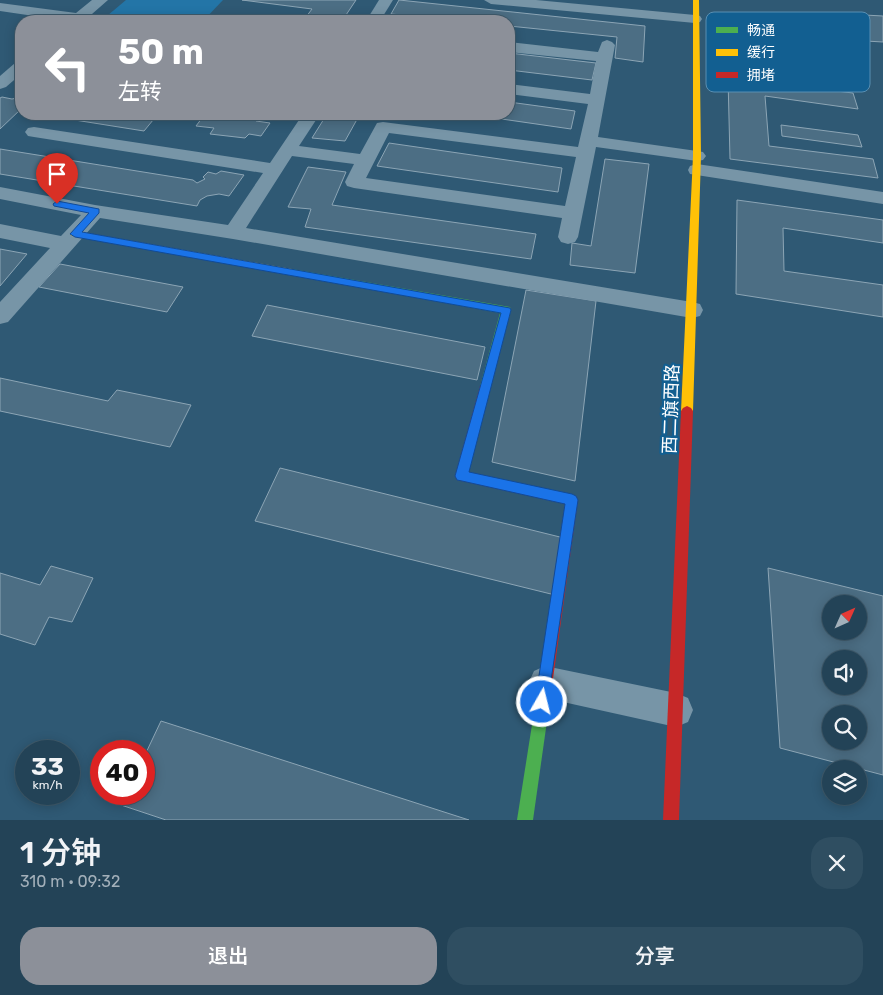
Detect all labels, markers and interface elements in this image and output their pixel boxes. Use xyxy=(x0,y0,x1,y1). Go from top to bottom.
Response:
legend xyxy=(706,12,870,92)
text: 畅通 xyxy=(747,22,775,39)
text: 50 m xyxy=(118,31,204,73)
icon: left xyxy=(35,35,100,100)
text: 缓行 xyxy=(747,44,775,61)
text: 拥堵 xyxy=(747,67,775,84)
text: 左转 xyxy=(118,78,162,105)
pin xyxy=(36,153,78,204)
icon: arrive xyxy=(43,160,71,188)
street label: 西二旗西路 xyxy=(658,364,684,454)
north arrow xyxy=(822,595,868,640)
map controls xyxy=(822,595,867,805)
button: sound xyxy=(822,650,867,695)
position arrow xyxy=(515,675,567,727)
button: search xyxy=(822,705,867,750)
speed limit sign: 40 xyxy=(90,740,155,805)
text: 33 xyxy=(31,752,64,781)
button: layers xyxy=(822,760,867,805)
text: km/h xyxy=(33,778,62,792)
text: 1 分钟 xyxy=(20,835,101,871)
button: close xyxy=(811,837,863,889)
text: 310 m · 09:32 xyxy=(20,872,120,891)
button: 退出 xyxy=(20,927,437,985)
button: 分享 xyxy=(447,927,863,985)

